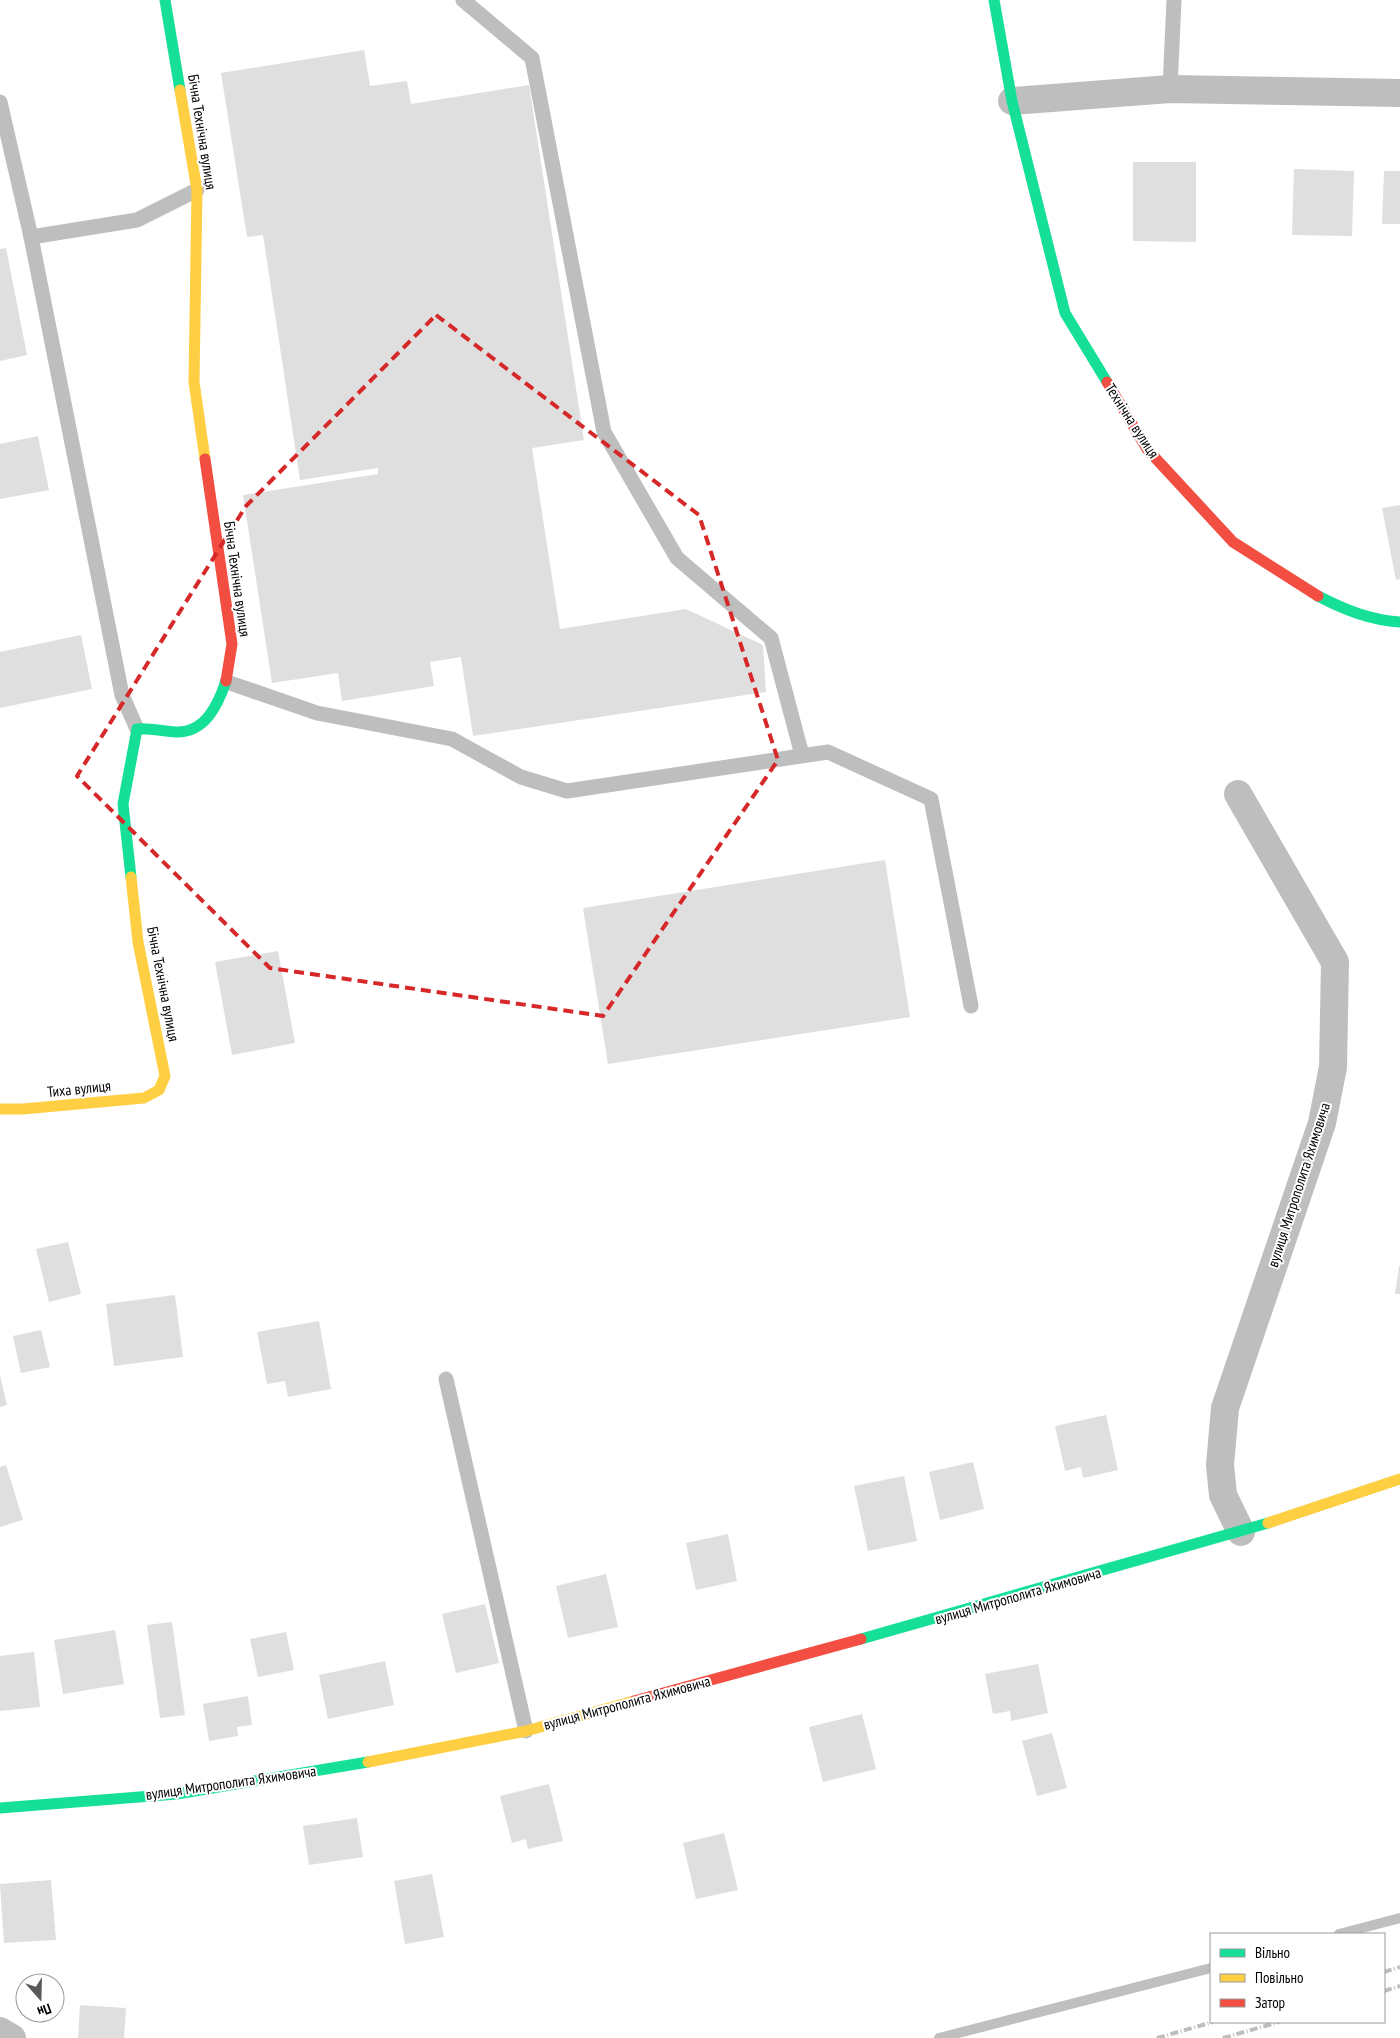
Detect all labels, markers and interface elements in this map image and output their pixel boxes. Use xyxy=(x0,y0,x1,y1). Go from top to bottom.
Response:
street label: Бічна Технічна вулиця xyxy=(184,73,221,191)
street label: Технічна вулиця xyxy=(1101,380,1164,462)
street label: Бічна Технічна вулиця xyxy=(220,520,255,638)
street label: Бічна Технічна вулиця xyxy=(143,925,184,1043)
street label: Тиха вулиця xyxy=(46,1076,112,1101)
street label: вулиця Митрополита Яхимовича xyxy=(1263,1100,1334,1270)
street label: вулиця Митрополита Яхимовича xyxy=(933,1563,1103,1628)
street label: вулиця Митрополита Яхимовича xyxy=(541,1671,712,1734)
street label: вулиця Митрополита Яхимовича xyxy=(144,1761,317,1804)
legend xyxy=(1210,1933,1385,2023)
text: Вільно xyxy=(1255,1943,1290,1962)
text: Повільно xyxy=(1255,1968,1303,1987)
north arrow xyxy=(15,1973,65,2023)
text: Затор xyxy=(1255,1993,1285,2012)
text: Пн xyxy=(35,1999,54,2021)

